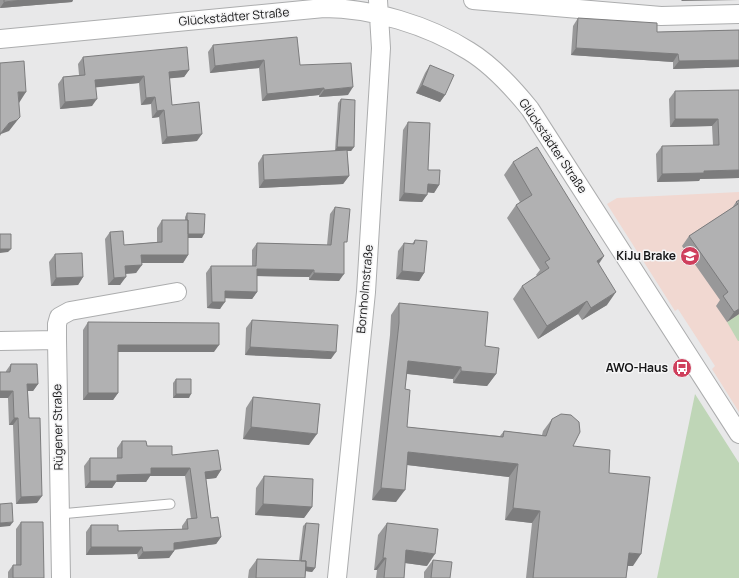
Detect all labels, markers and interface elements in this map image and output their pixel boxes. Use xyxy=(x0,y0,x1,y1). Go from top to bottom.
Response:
street label: Glückstädter Straße xyxy=(178,3,290,30)
street label: Glückstädter Straße xyxy=(515,95,592,197)
street label: Bornholmstraße xyxy=(352,244,377,334)
school or university icon: KiJu Brake xyxy=(679,245,701,267)
place label: KiJu Brake xyxy=(616,247,676,264)
bus stop icon: AWO-Haus xyxy=(671,357,693,379)
place label: AWO-Haus xyxy=(606,359,669,376)
street label: Rügener Straße xyxy=(48,384,67,470)

